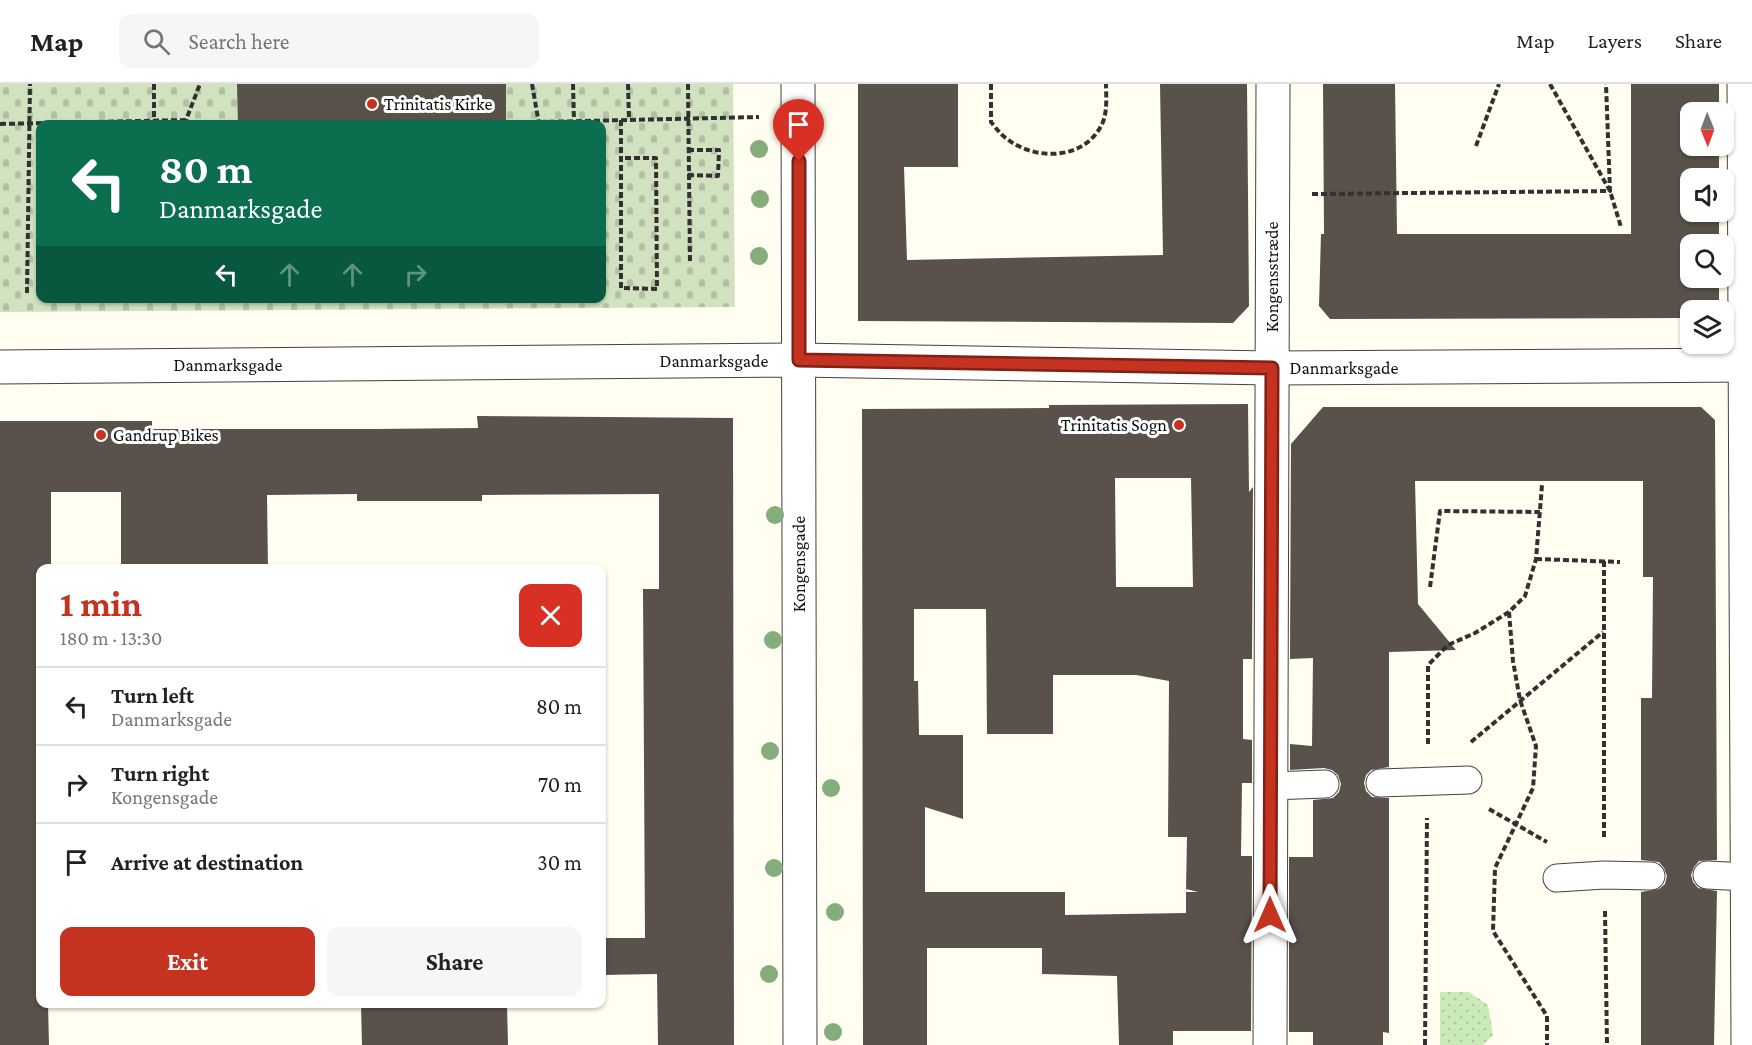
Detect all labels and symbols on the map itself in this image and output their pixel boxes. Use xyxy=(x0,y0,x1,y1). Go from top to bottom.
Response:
place label: Trinitatis Kirke xyxy=(384,94,492,114)
marker: Trinitatis Kirke xyxy=(365,97,379,111)
pin xyxy=(773,99,824,161)
north arrow xyxy=(1680,102,1734,156)
street label: Kongensstræde xyxy=(1262,222,1282,332)
street label: Danmarksgade xyxy=(660,351,769,371)
street label: Danmarksgade xyxy=(174,355,283,375)
street label: Danmarksgade xyxy=(1290,358,1399,378)
place label: Trinitatis Sogn xyxy=(1061,415,1167,435)
marker: Trinitatis Sogn xyxy=(1172,418,1186,432)
place label: Gandrup Bikes xyxy=(113,425,219,445)
marker: Gandrup Bikes xyxy=(94,428,108,442)
street label: Kongensgade xyxy=(789,516,809,612)
position arrow xyxy=(1238,883,1302,947)

